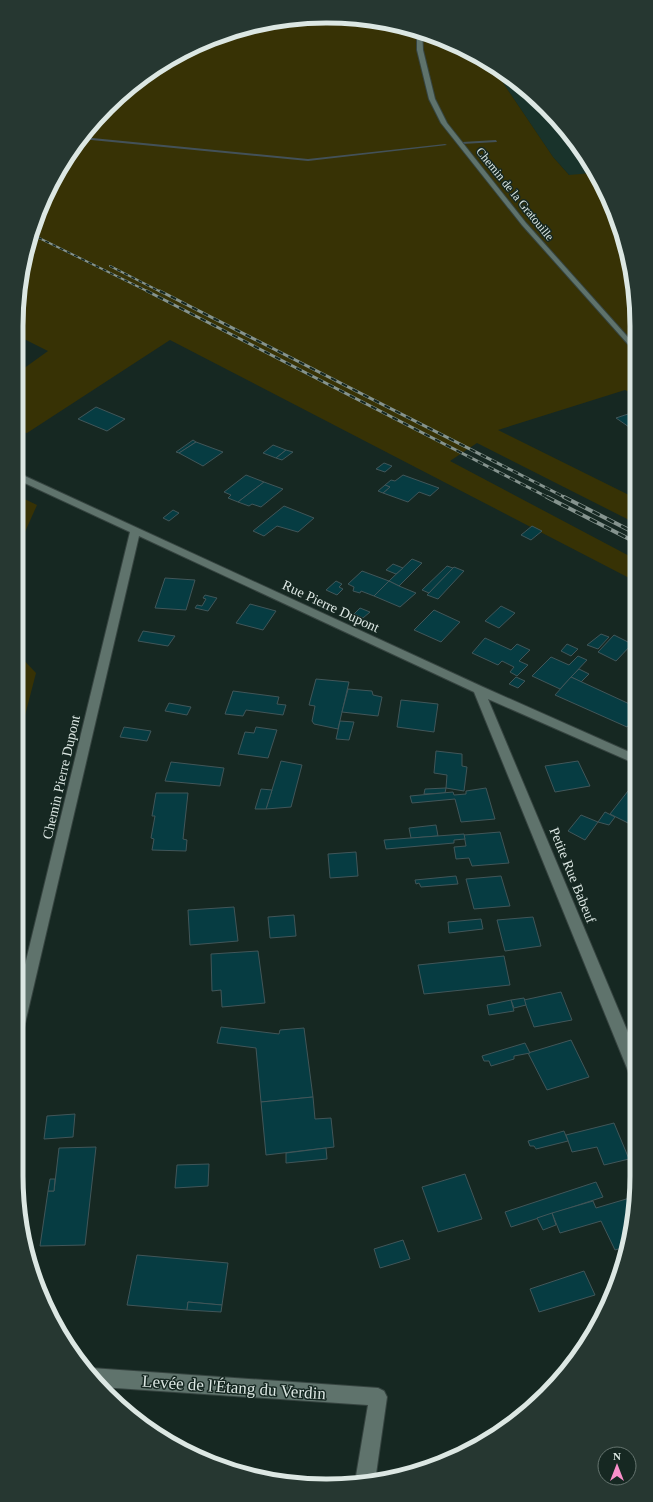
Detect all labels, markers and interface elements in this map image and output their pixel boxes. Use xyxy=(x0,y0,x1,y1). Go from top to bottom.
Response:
street label: Chemin de la Gratouille xyxy=(473,145,557,243)
street label: Rue Pierre Dupont xyxy=(280,577,382,635)
street label: Chemin Pierre Dupont xyxy=(40,714,83,841)
street label: Petite Rue Babeuf xyxy=(547,825,599,926)
street label: Levée de l'Étang du Verdin xyxy=(142,1372,327,1403)
north arrow xyxy=(597,1446,637,1486)
text: N xyxy=(613,1450,621,1462)

